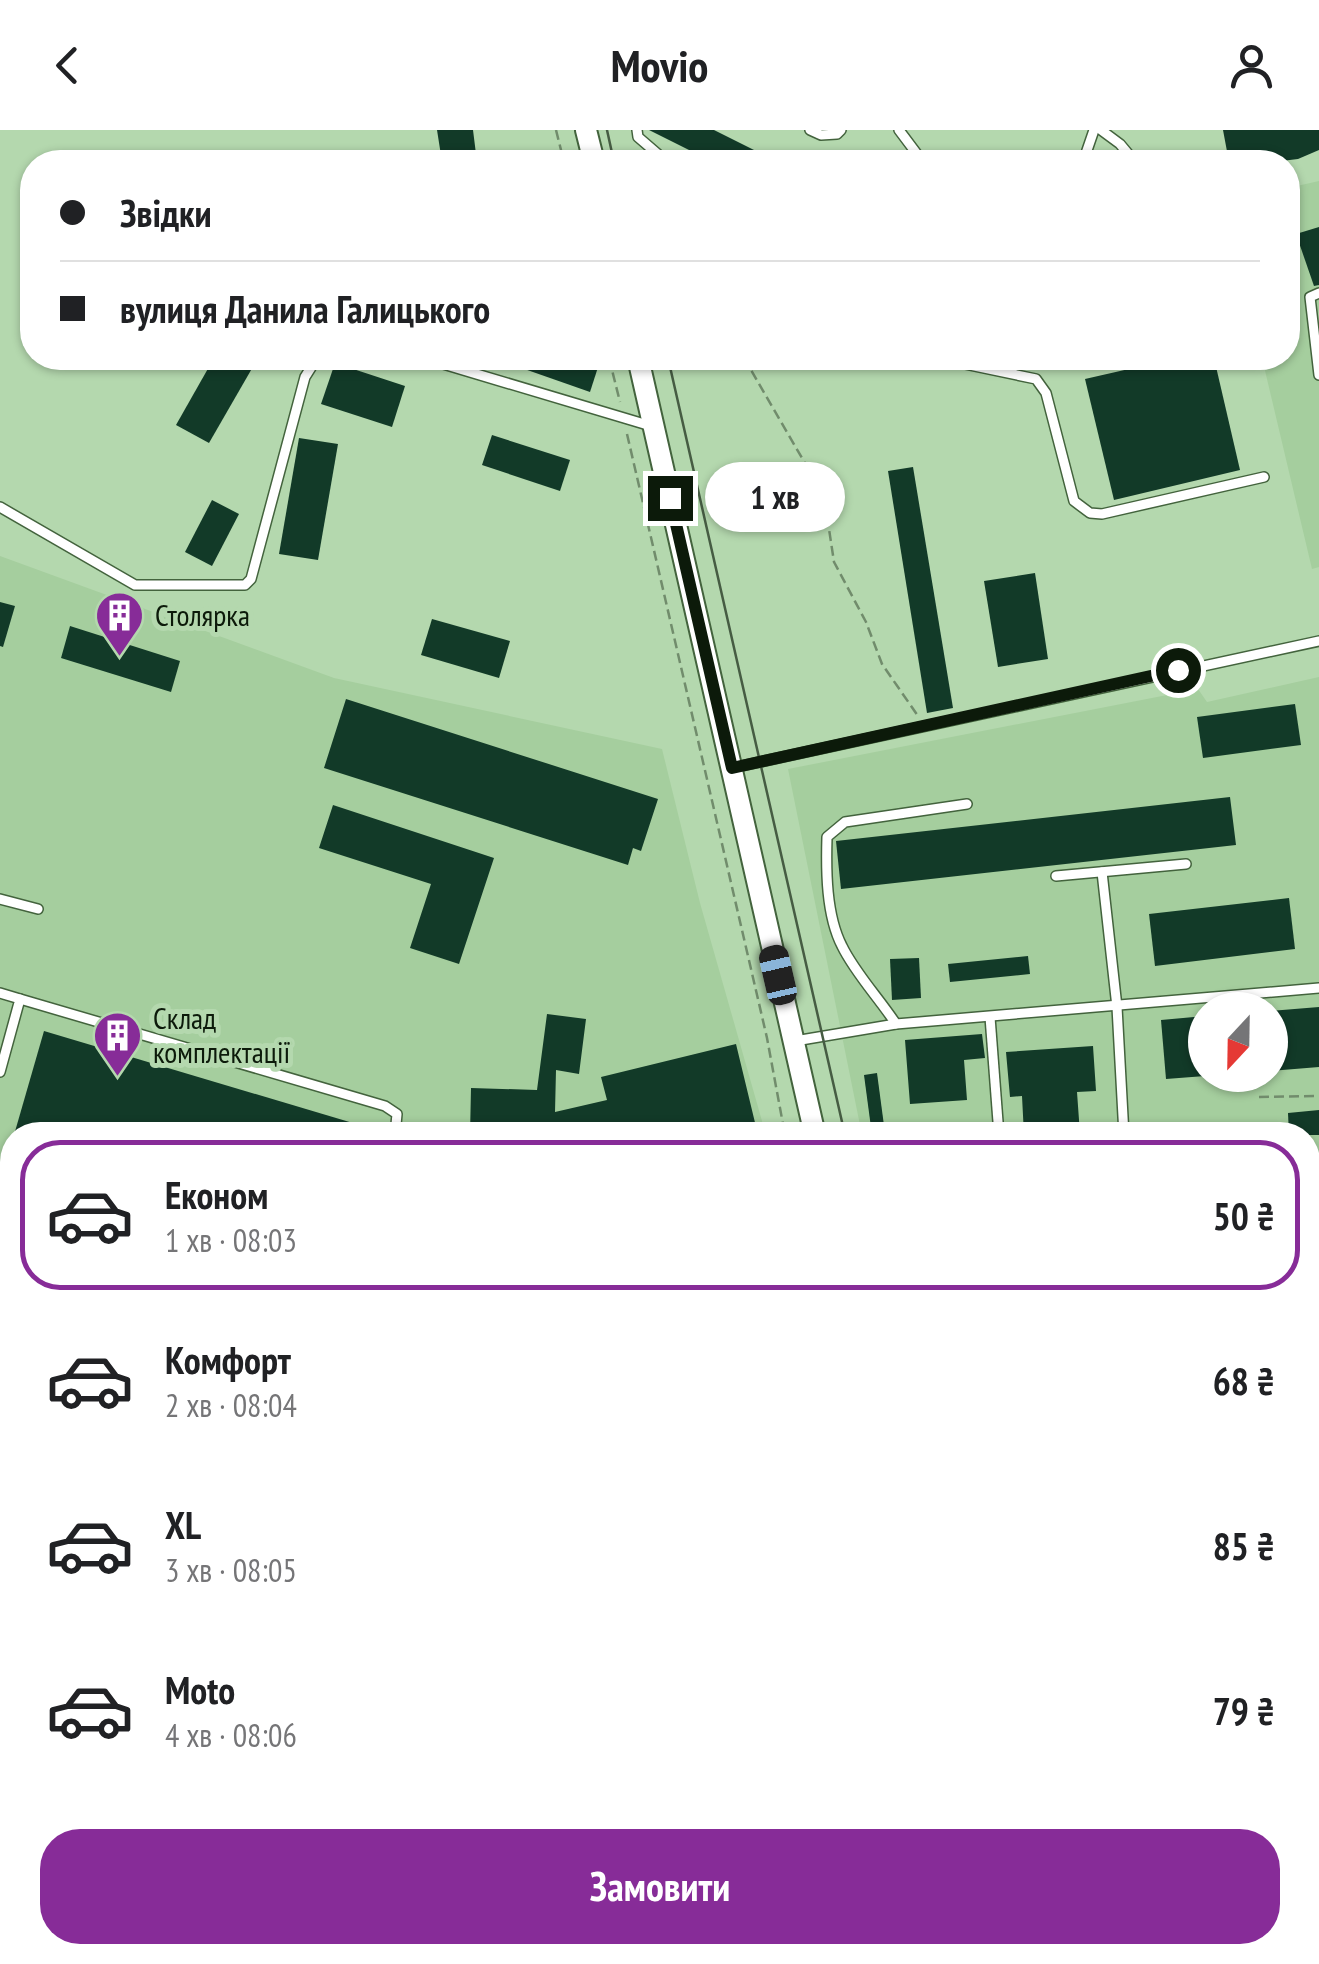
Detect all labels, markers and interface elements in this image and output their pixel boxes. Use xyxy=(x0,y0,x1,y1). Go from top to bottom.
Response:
text: Movio xyxy=(611,36,708,94)
icon: back xyxy=(40,38,95,93)
icon: person xyxy=(1224,38,1279,93)
text: Звідки xyxy=(120,188,212,237)
text: вулиця Данила Галицького xyxy=(120,284,490,333)
callout: 1 хв xyxy=(705,463,845,533)
route end xyxy=(648,476,693,521)
text: 1 хв xyxy=(750,476,800,518)
building icon: Столярка xyxy=(94,590,146,658)
place label: Столярка xyxy=(155,595,250,634)
route start xyxy=(1156,648,1201,693)
car xyxy=(757,942,799,1008)
north arrow xyxy=(1188,992,1288,1092)
map controls xyxy=(1188,992,1288,1092)
place label: Склад комплектації xyxy=(153,998,290,1071)
building icon: Склад комплектації xyxy=(92,1010,144,1078)
icon: car xyxy=(45,1170,135,1260)
text: Економ xyxy=(165,1170,268,1219)
text: 50 ₴ xyxy=(1213,1191,1275,1240)
text: 1 хв · 08:03 xyxy=(165,1219,297,1261)
icon: car xyxy=(45,1335,135,1425)
text: Комфорт xyxy=(165,1335,291,1384)
text: 68 ₴ xyxy=(1213,1356,1275,1405)
text: 2 хв · 08:04 xyxy=(165,1384,297,1426)
icon: car xyxy=(45,1500,135,1590)
text: XL xyxy=(165,1500,201,1549)
text: 85 ₴ xyxy=(1213,1521,1275,1570)
text: 3 хв · 08:05 xyxy=(165,1549,297,1591)
icon: car xyxy=(45,1665,135,1755)
text: Moto xyxy=(165,1665,235,1714)
text: 79 ₴ xyxy=(1213,1686,1275,1735)
text: 4 хв · 08:06 xyxy=(165,1714,297,1756)
button: Замовити xyxy=(40,1829,1280,1944)

